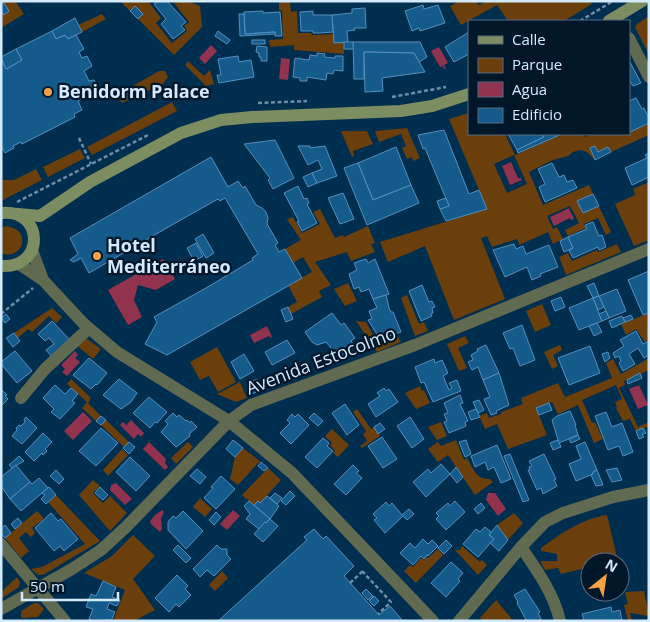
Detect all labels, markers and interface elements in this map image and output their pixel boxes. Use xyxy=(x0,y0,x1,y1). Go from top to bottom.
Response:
legend xyxy=(468,20,630,135)
text: Calle xyxy=(512,29,546,49)
text: Parque xyxy=(512,54,562,74)
place label: Benidorm Palace xyxy=(58,79,210,103)
text: Agua xyxy=(512,79,547,99)
marker: Benidorm Palace xyxy=(42,86,54,98)
text: Edificio xyxy=(512,104,562,124)
place label: Hotel Mediterráneo xyxy=(107,233,231,278)
marker: Hotel Mediterráneo xyxy=(91,250,103,262)
street label: Avenida Estocolmo xyxy=(242,320,399,400)
north arrow xyxy=(580,552,630,602)
text: N xyxy=(602,554,621,576)
scale bar xyxy=(22,570,119,602)
text: 50 m xyxy=(30,576,65,596)

